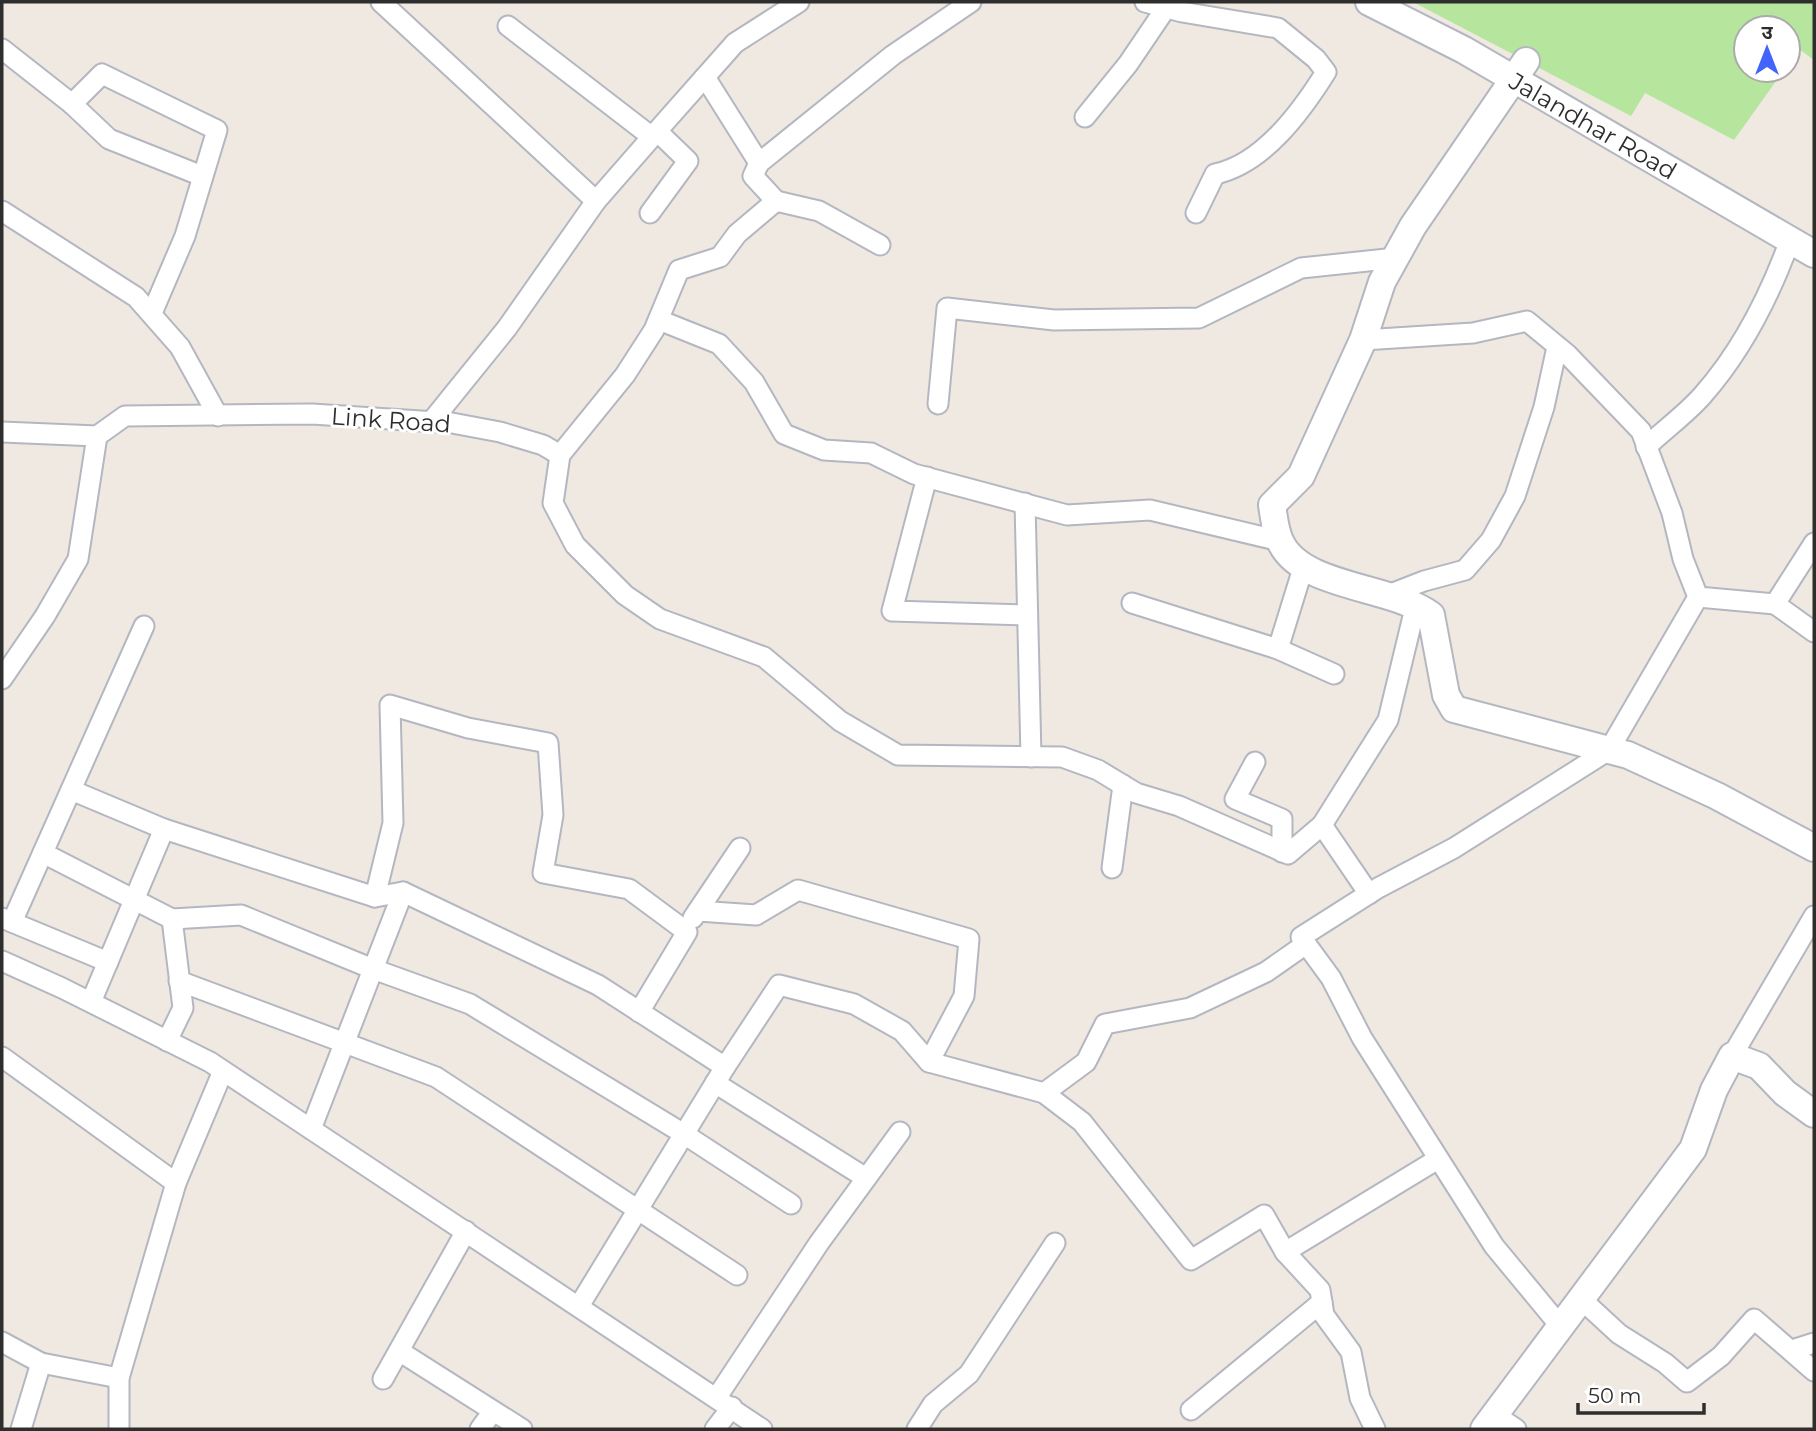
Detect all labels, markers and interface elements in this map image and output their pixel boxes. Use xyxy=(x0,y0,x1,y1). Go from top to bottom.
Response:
north arrow xyxy=(1732,14,1802,84)
text: उ xyxy=(1761,21,1773,44)
street label: Jalandhar Road xyxy=(1503,66,1682,186)
street label: Link Road xyxy=(330,401,452,439)
scale bar xyxy=(1578,1372,1704,1416)
text: 50 m xyxy=(1588,1383,1642,1408)

